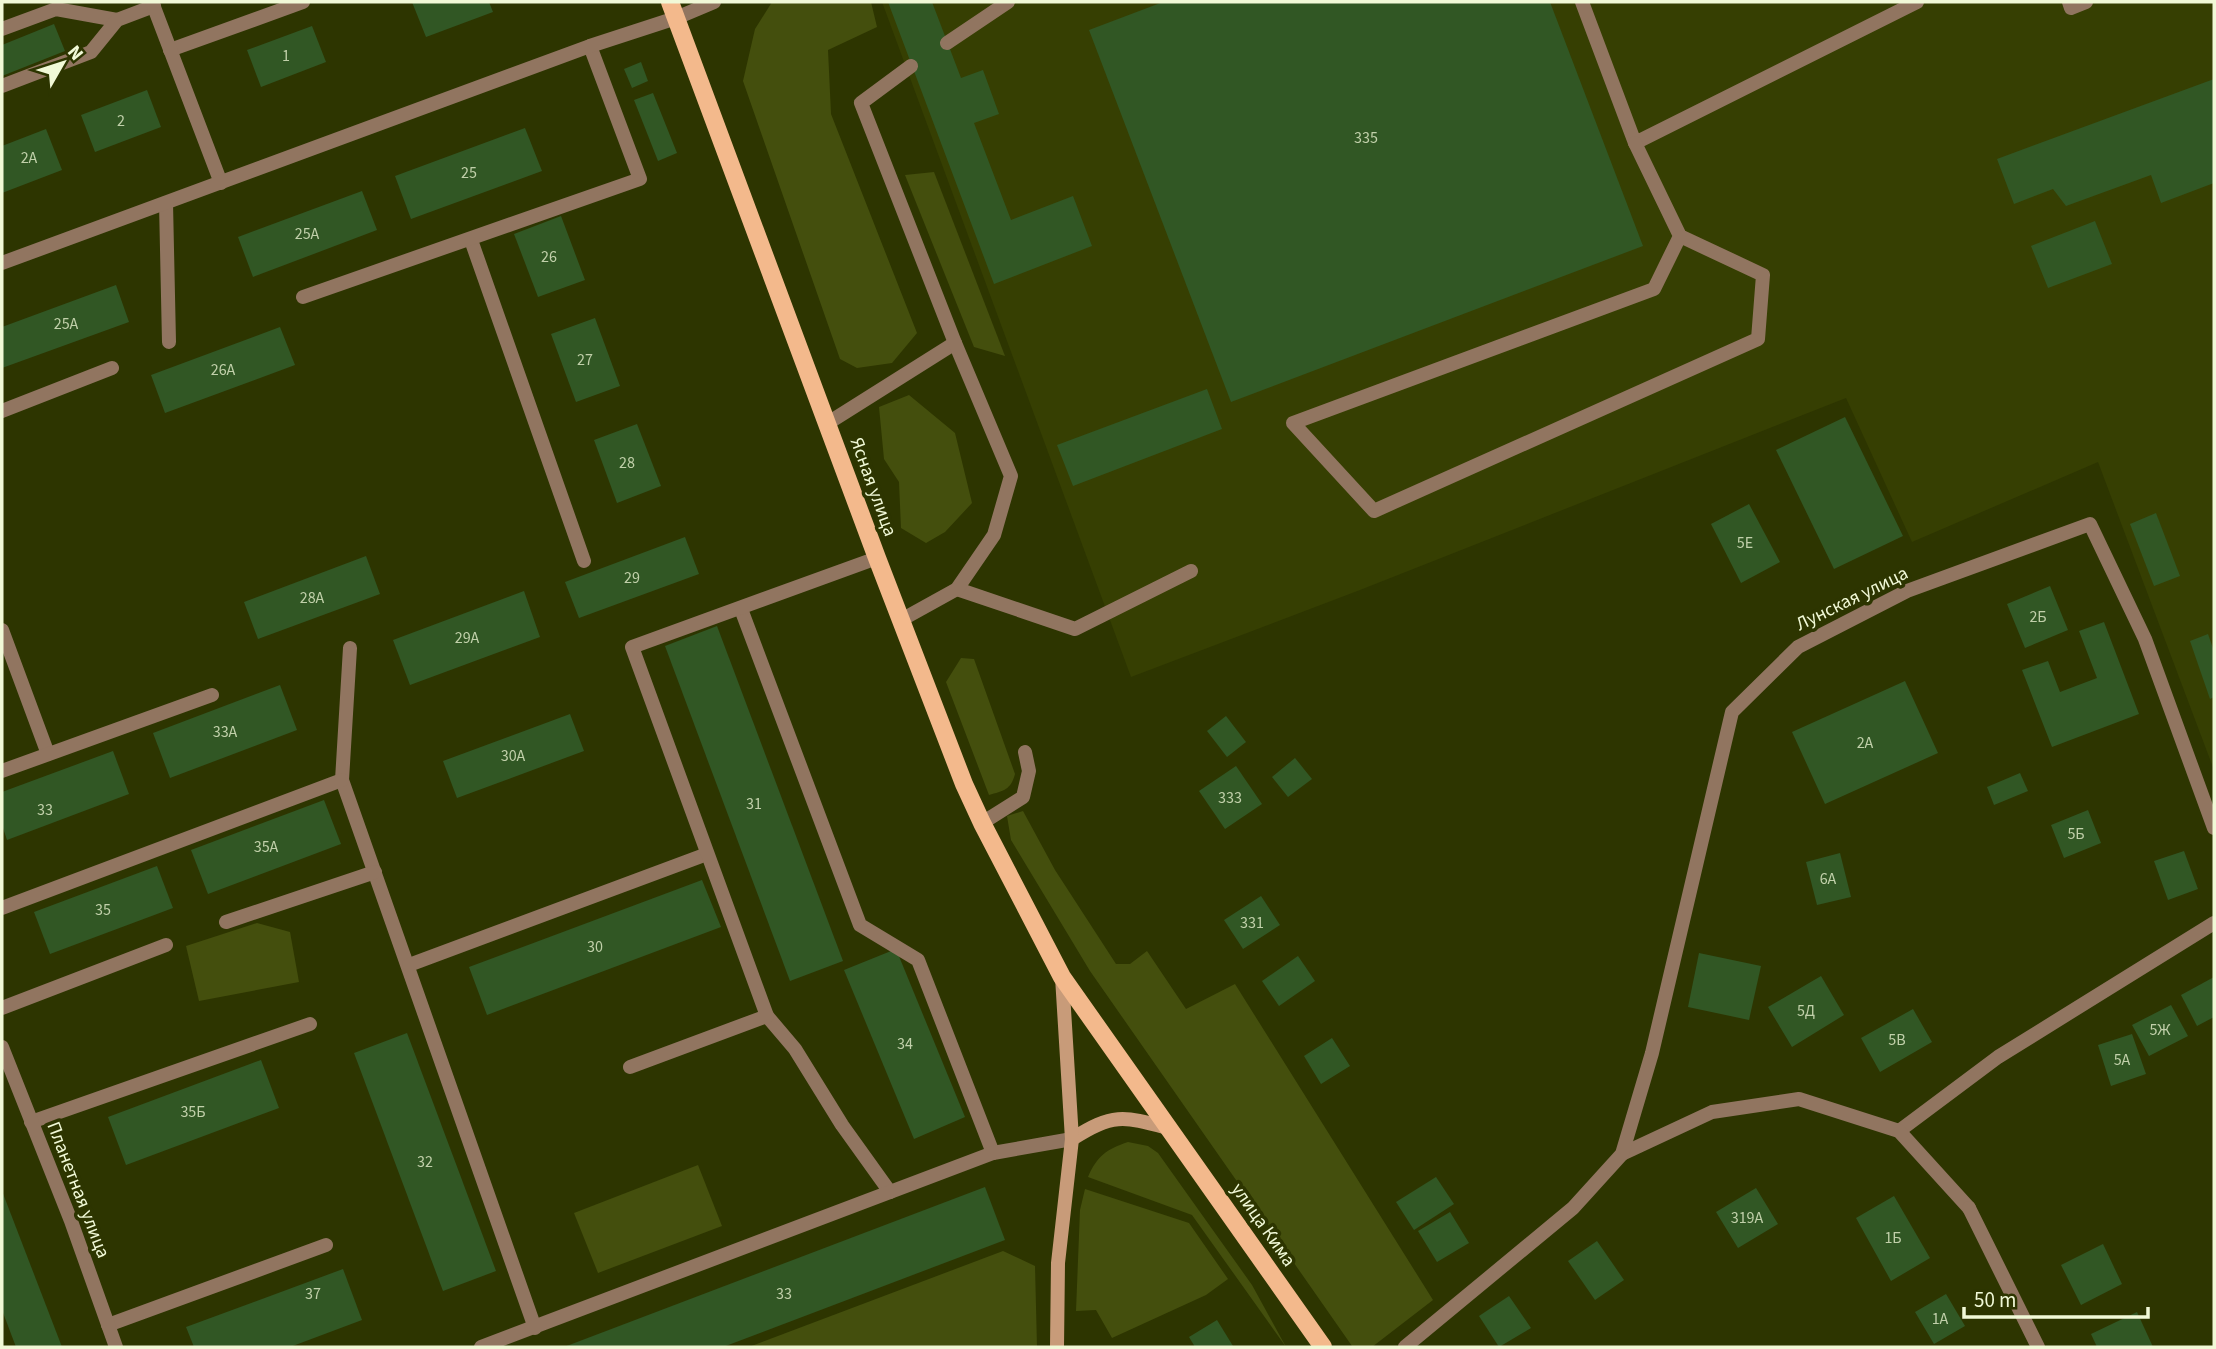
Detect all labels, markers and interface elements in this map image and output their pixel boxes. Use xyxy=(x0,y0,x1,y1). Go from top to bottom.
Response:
north arrow xyxy=(28,28,98,98)
text: N xyxy=(61,40,90,67)
house number: 1 xyxy=(282,45,290,67)
house number: 2 xyxy=(117,110,125,132)
house number: 335 xyxy=(1354,127,1378,149)
house number: 2А xyxy=(21,147,38,169)
house number: 25 xyxy=(461,162,477,184)
house number: 25А xyxy=(295,223,320,245)
house number: 26 xyxy=(541,246,557,268)
house number: 25А xyxy=(54,313,79,335)
house number: 27 xyxy=(577,349,593,371)
house number: 26А xyxy=(211,359,236,381)
street label: Ясная улица xyxy=(843,434,903,540)
house number: 28 xyxy=(619,452,635,474)
house number: 5Е xyxy=(1737,532,1753,554)
street label: Лунская улица xyxy=(1791,560,1913,638)
house number: 29 xyxy=(624,567,640,589)
house number: 28А xyxy=(300,587,325,609)
house number: 2Б xyxy=(2029,606,2047,628)
house number: 29А xyxy=(455,627,480,649)
house number: 33А xyxy=(213,721,238,743)
house number: 2А xyxy=(1857,732,1874,754)
house number: 30А xyxy=(501,745,526,767)
house number: 333 xyxy=(1218,787,1242,809)
house number: 31 xyxy=(746,793,762,815)
house number: 33 xyxy=(37,799,53,821)
house number: 5Б xyxy=(2067,823,2085,845)
house number: 35А xyxy=(254,836,279,858)
house number: 6А xyxy=(1820,868,1837,890)
house number: 35 xyxy=(95,899,111,921)
house number: 331 xyxy=(1240,912,1264,934)
house number: 30 xyxy=(587,936,603,958)
house number: 5Д xyxy=(1797,1000,1815,1022)
house number: 5Ж xyxy=(2149,1019,2171,1041)
house number: 5В xyxy=(1888,1029,1906,1051)
house number: 34 xyxy=(897,1033,913,1055)
house number: 5А xyxy=(2114,1049,2131,1071)
house number: 35Б xyxy=(180,1101,206,1123)
street label: Планетная улица xyxy=(40,1118,116,1262)
house number: 32 xyxy=(417,1151,433,1173)
street label: улица Кима xyxy=(1224,1178,1302,1272)
house number: 319А xyxy=(1731,1207,1764,1229)
house number: 1Б xyxy=(1884,1227,1902,1249)
scale bar xyxy=(1964,1276,2148,1320)
house number: 37 xyxy=(305,1283,321,1305)
house number: 33 xyxy=(776,1283,792,1305)
text: 50 m xyxy=(1974,1285,2016,1315)
house number: 1А xyxy=(1932,1308,1949,1330)

